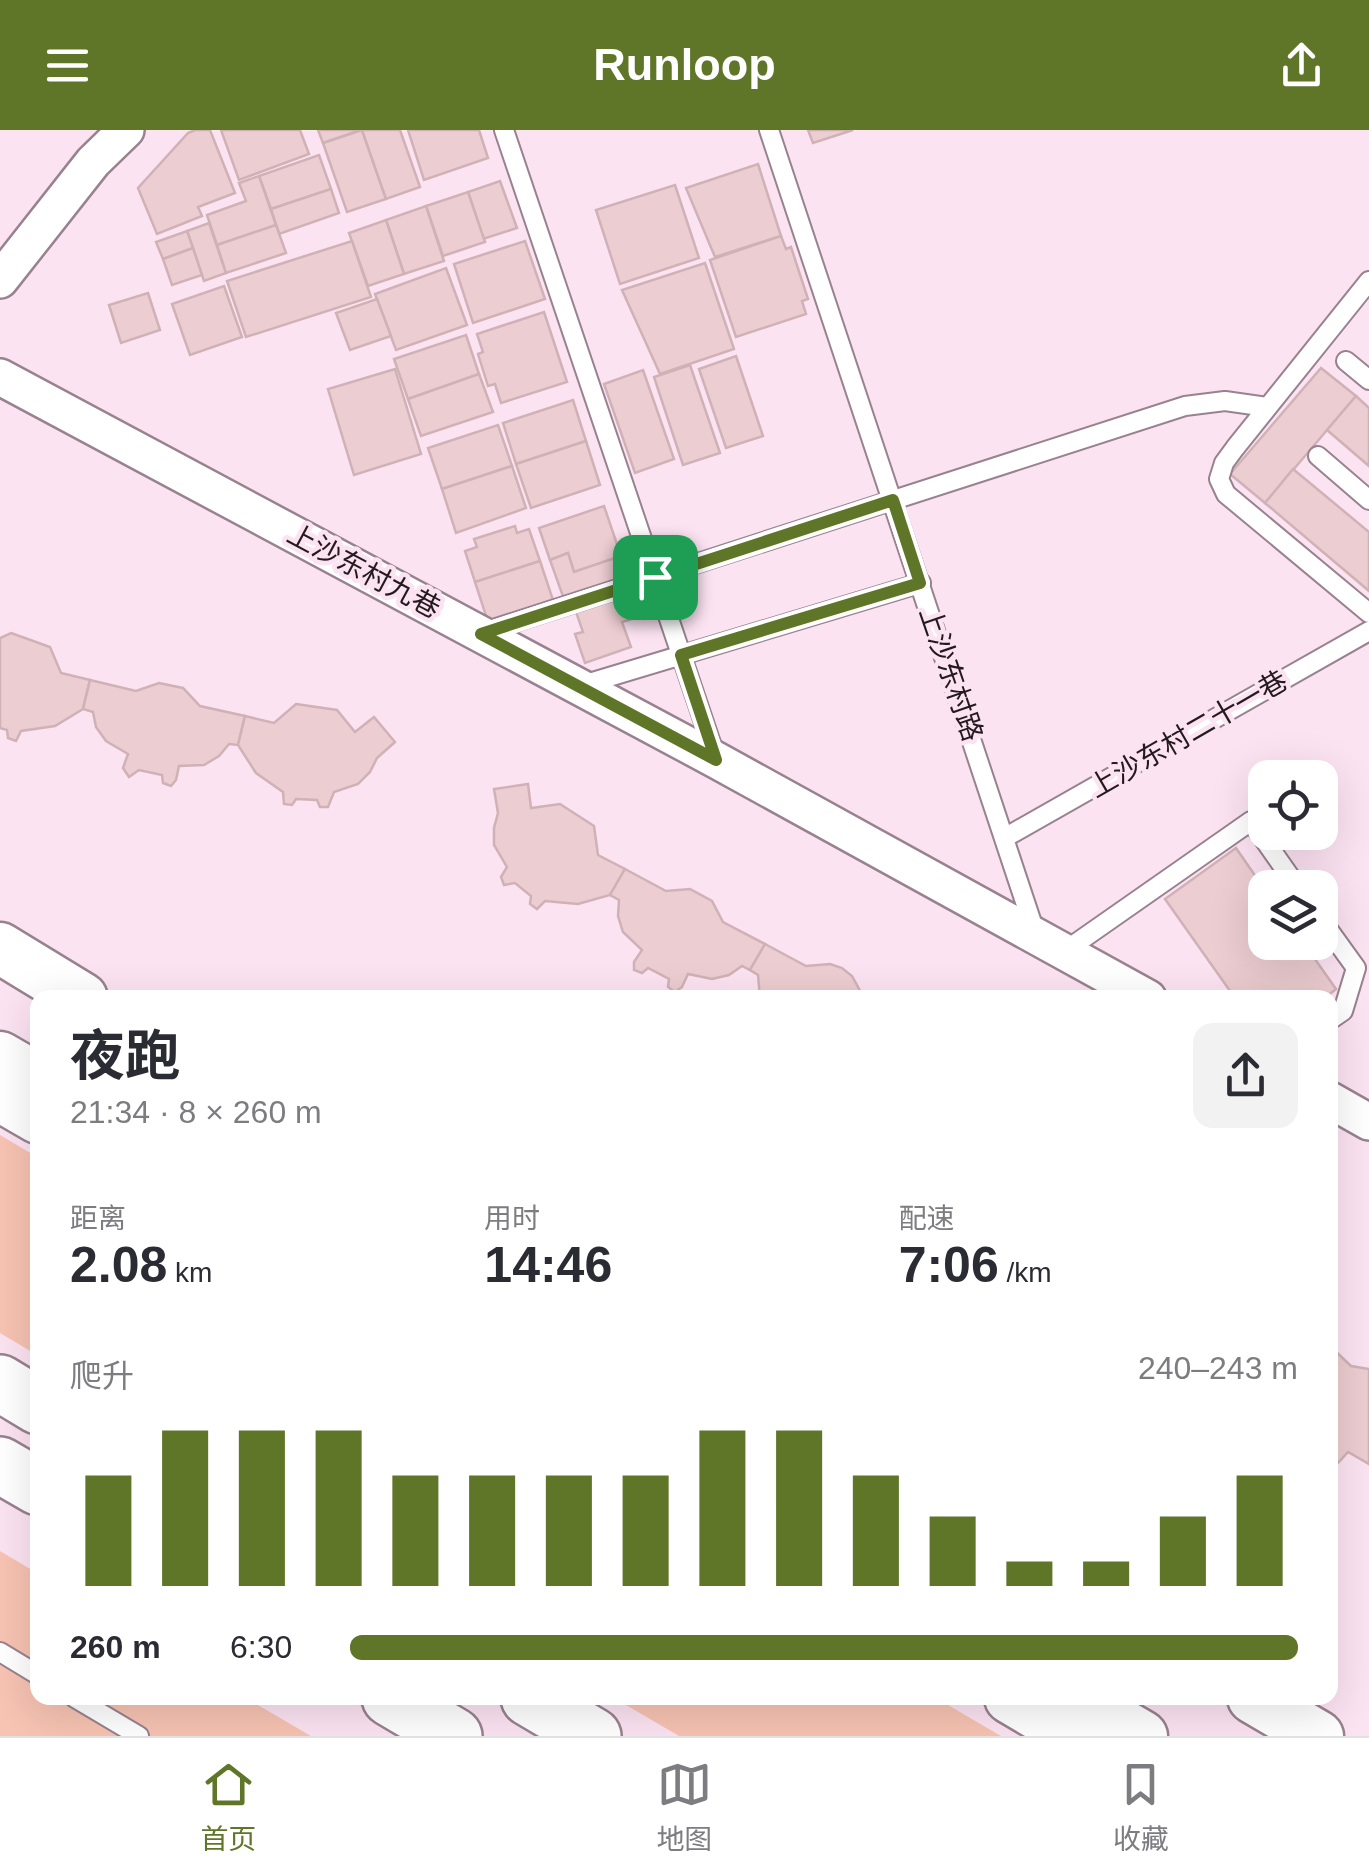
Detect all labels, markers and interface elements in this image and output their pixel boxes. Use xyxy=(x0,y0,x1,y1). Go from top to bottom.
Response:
icon: menu xyxy=(40,38,95,93)
icon: share xyxy=(1274,38,1329,93)
text: Runloop xyxy=(593,39,776,90)
street label: 上沙东村九巷 xyxy=(283,518,445,624)
pin xyxy=(613,535,698,620)
icon: arrive xyxy=(628,550,683,605)
street label: 上沙东村路 xyxy=(914,603,988,745)
street label: 上沙东村二十一巷 xyxy=(1083,665,1293,803)
map controls xyxy=(1248,760,1338,960)
button: locate xyxy=(1248,760,1338,850)
button: layers xyxy=(1248,870,1338,960)
button: share xyxy=(1193,1023,1298,1128)
text: 夜跑 xyxy=(70,1025,180,1087)
text: 21:34 · 8 × 260 m xyxy=(70,1094,322,1130)
text: 距离 xyxy=(70,1203,126,1234)
text: 用时 xyxy=(484,1203,540,1234)
text: 配速 xyxy=(899,1203,955,1234)
text: 2.08 xyxy=(70,1237,167,1293)
text: 14:46 xyxy=(484,1237,612,1293)
text: 7:06 xyxy=(899,1237,999,1293)
text: km xyxy=(167,1257,212,1288)
text: /km xyxy=(999,1257,1052,1288)
text: 240–243 m xyxy=(1138,1350,1298,1386)
text: 爬升 xyxy=(70,1358,134,1394)
text: 260 m xyxy=(70,1629,161,1665)
text: 6:30 xyxy=(230,1629,292,1665)
tab: 首页 xyxy=(200,1757,256,1857)
tab: 地图 xyxy=(656,1757,713,1857)
tab: 收藏 xyxy=(1113,1757,1169,1857)

